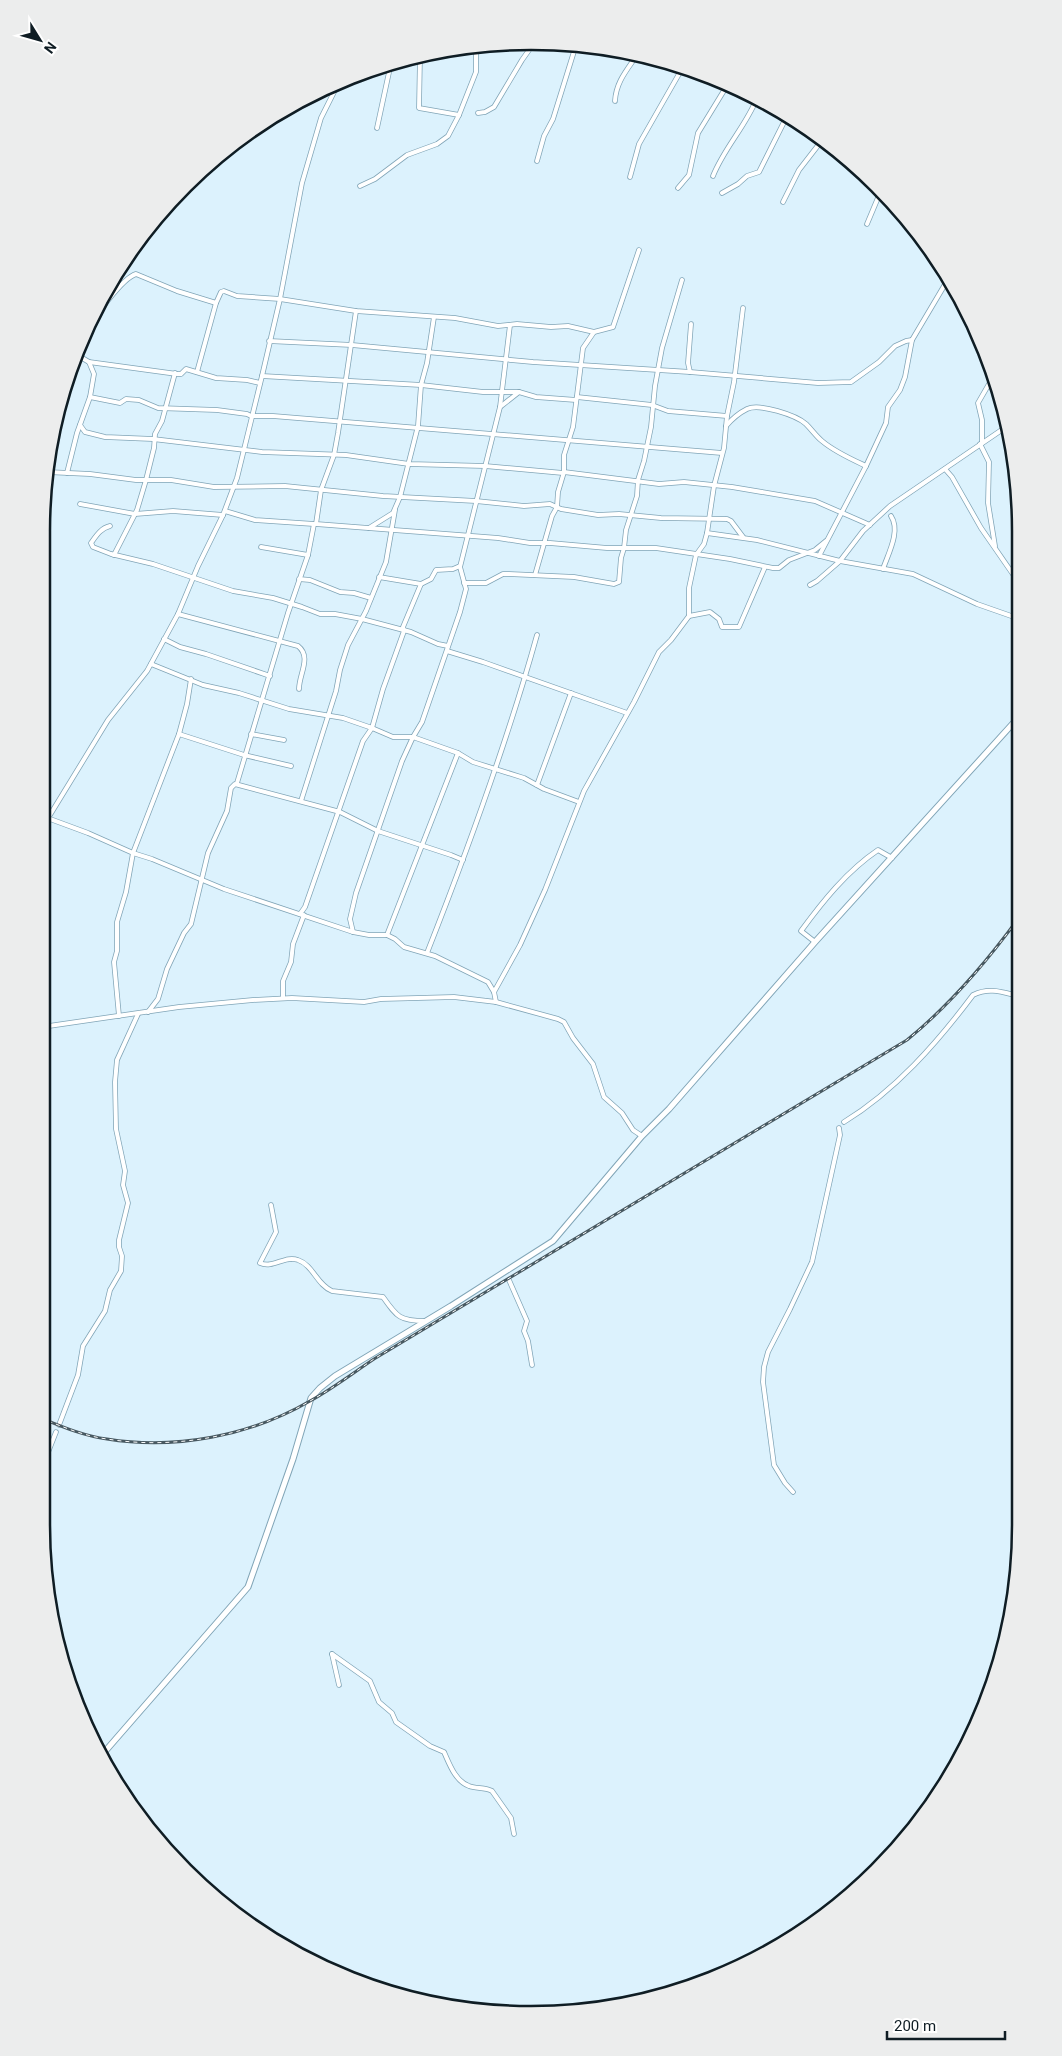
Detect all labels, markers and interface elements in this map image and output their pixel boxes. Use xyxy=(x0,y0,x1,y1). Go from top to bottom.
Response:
north arrow xyxy=(15,15,65,65)
text: N xyxy=(41,39,60,57)
scale bar xyxy=(887,2008,1004,2040)
text: 200 m xyxy=(894,2017,936,2035)

